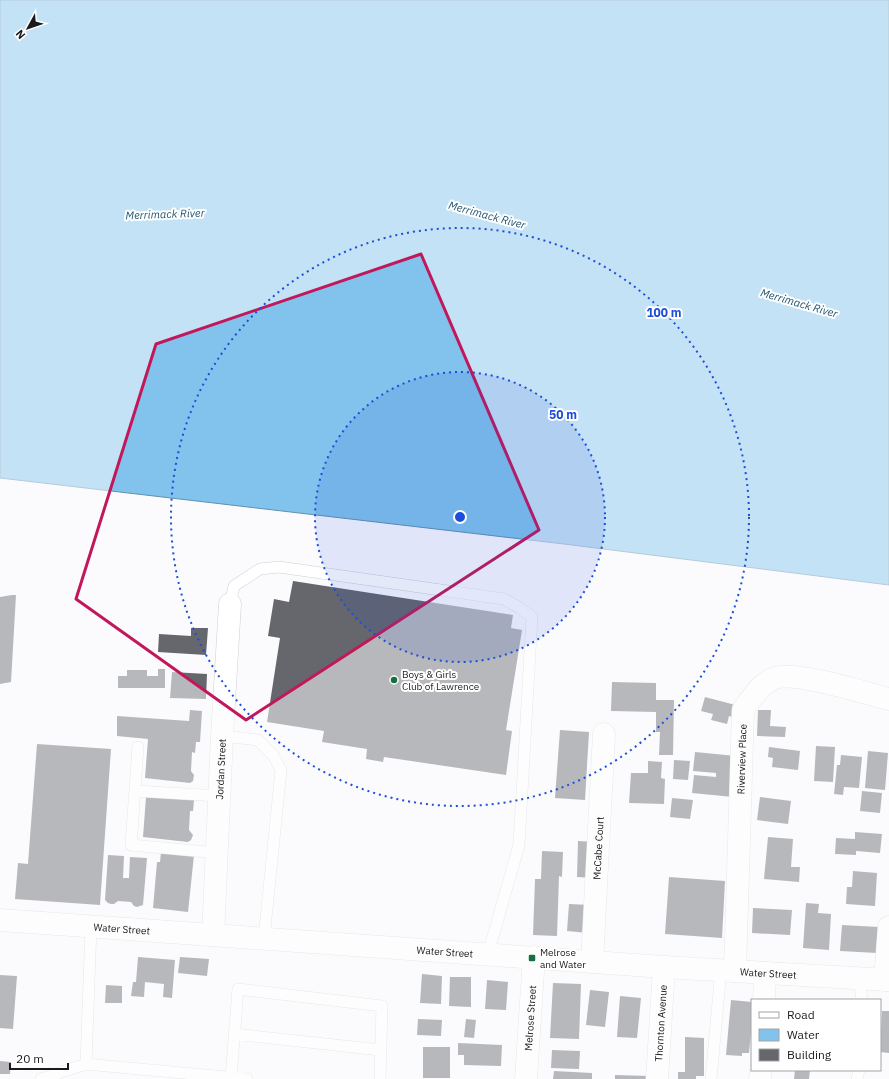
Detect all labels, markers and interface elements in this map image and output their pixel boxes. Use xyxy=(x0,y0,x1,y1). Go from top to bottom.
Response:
north arrow xyxy=(8,8,48,48)
text: N xyxy=(12,27,28,42)
water label: Merrimack River xyxy=(447,198,528,232)
water label: Merrimack River xyxy=(125,206,206,222)
water label: Merrimack River xyxy=(759,285,840,321)
text: 100 m xyxy=(646,305,682,320)
text: 50 m xyxy=(549,407,577,422)
centre of rings xyxy=(453,510,467,524)
place label: Boys & Girls Club of Lawrence xyxy=(402,668,480,693)
marker: Boys & Girls Club of Lawrence xyxy=(389,675,399,685)
street label: Riverview Place xyxy=(734,723,749,795)
street label: Jordan Street xyxy=(213,738,228,800)
street label: McCabe Court xyxy=(590,816,606,880)
street label: Water Street xyxy=(93,920,151,937)
street label: Water Street xyxy=(416,943,474,960)
place label: Melrose and Water xyxy=(540,946,586,971)
marker: Melrose and Water xyxy=(527,953,537,963)
street label: Water Street xyxy=(740,965,797,981)
street label: Melrose Street xyxy=(521,984,539,1051)
street label: Thornton Avenue xyxy=(652,984,669,1062)
legend xyxy=(751,999,881,1071)
text: Road xyxy=(787,1007,815,1022)
text: Water xyxy=(787,1027,820,1042)
scale bar xyxy=(10,1045,68,1071)
text: Building xyxy=(787,1047,832,1062)
text: 20 m xyxy=(16,1051,44,1066)

